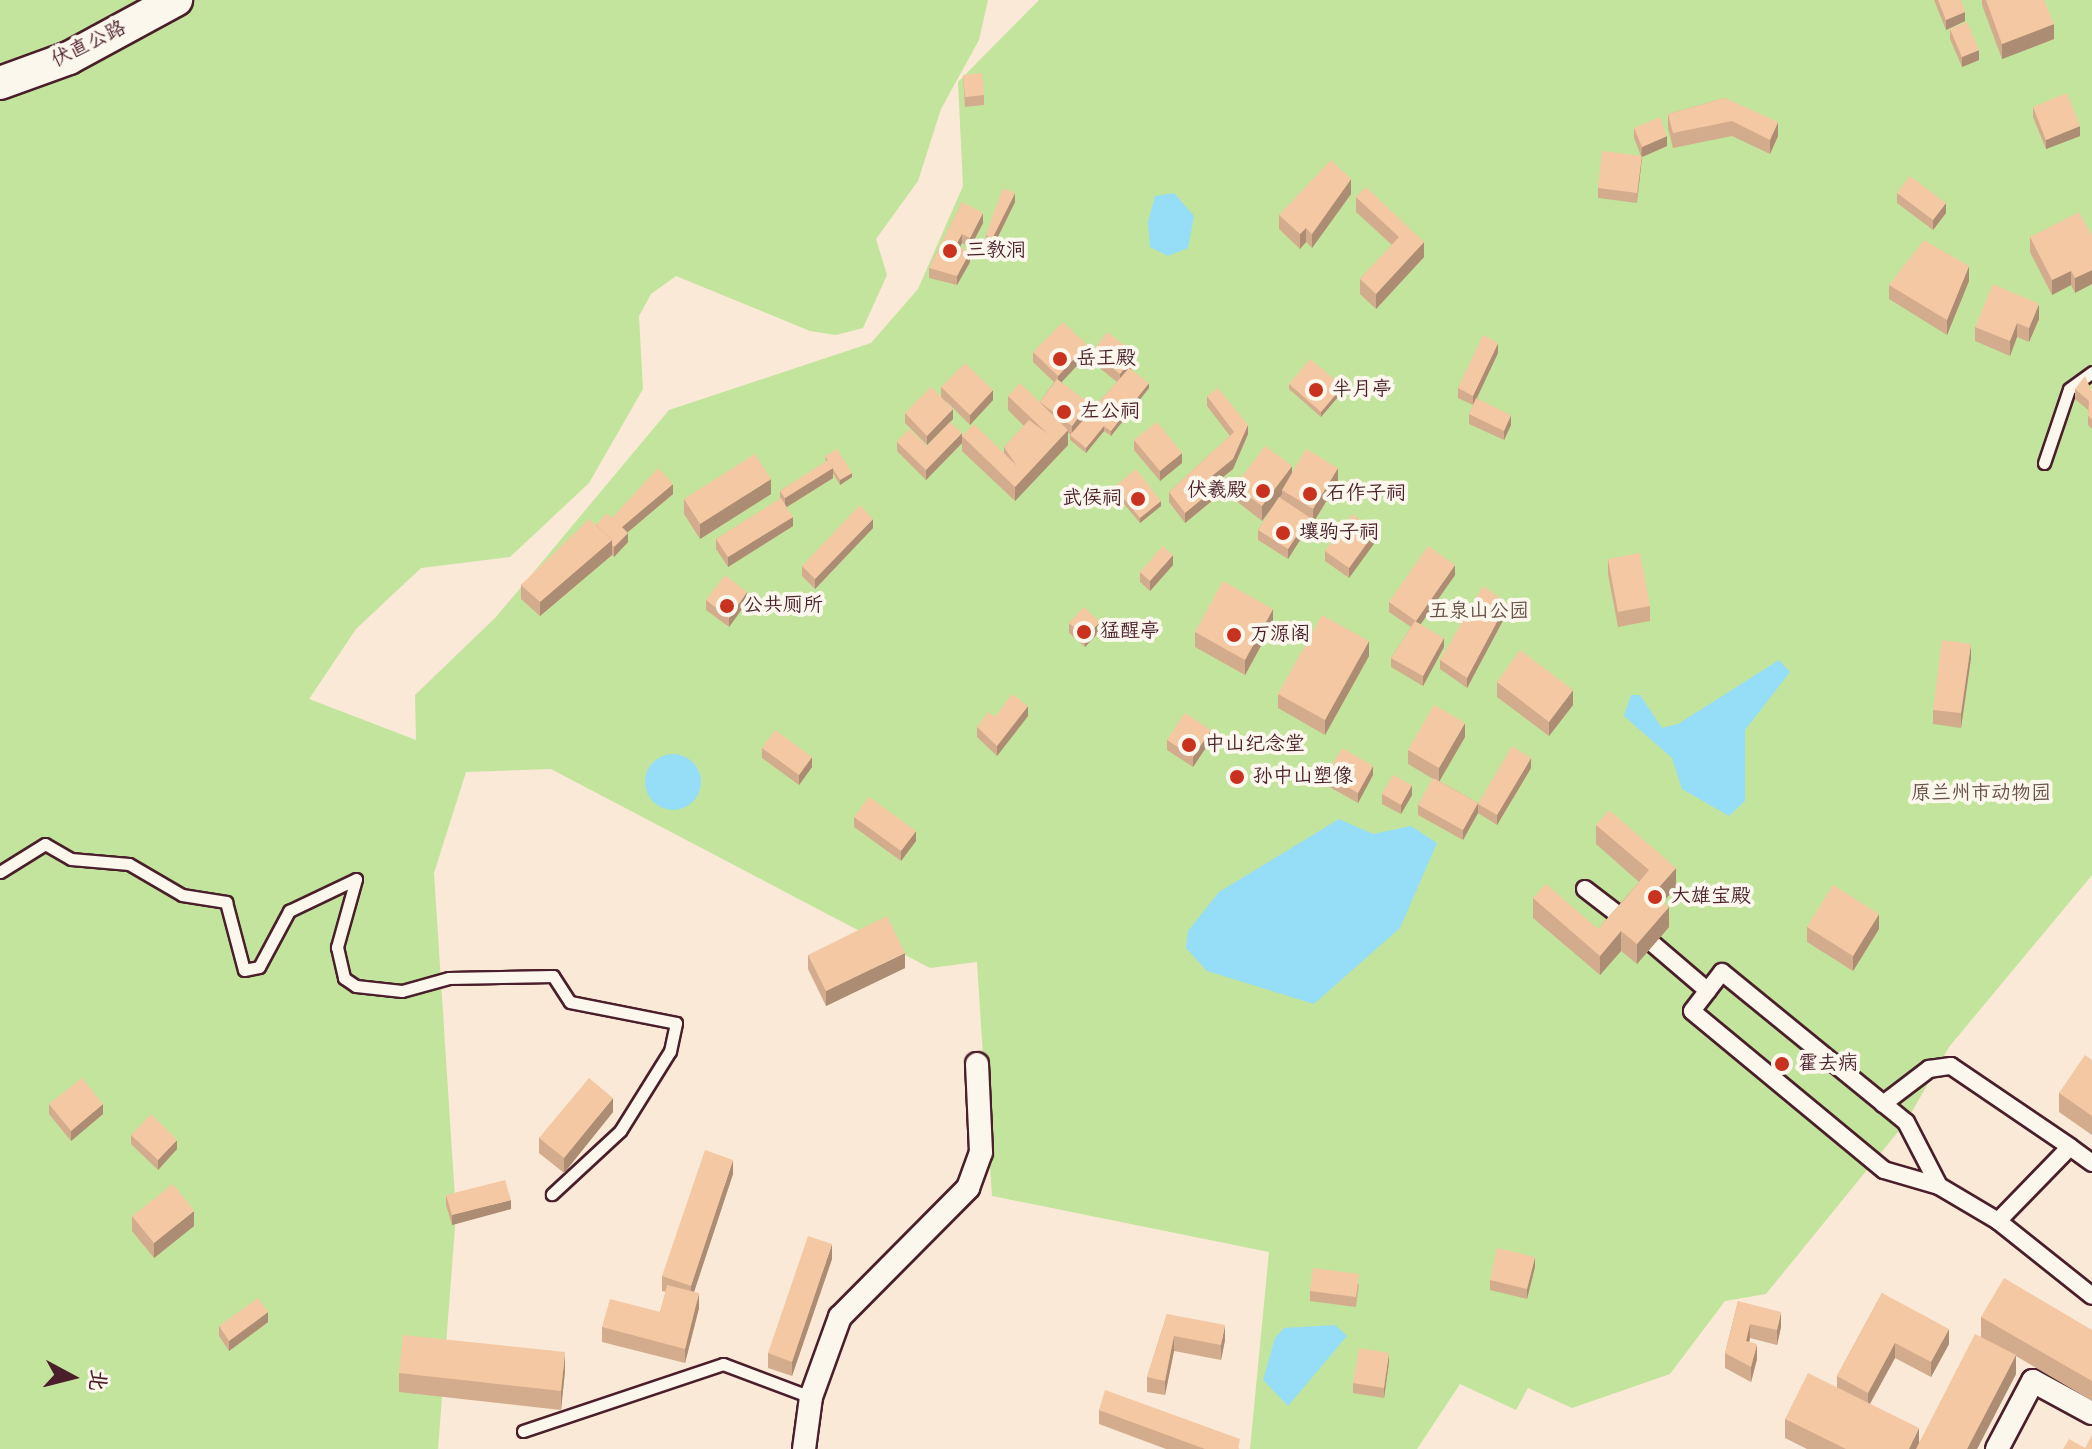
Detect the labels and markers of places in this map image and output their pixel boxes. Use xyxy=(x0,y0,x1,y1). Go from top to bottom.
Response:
place label: 三教洞 xyxy=(966,239,1026,263)
marker: 三教洞 xyxy=(941,242,959,260)
place label: 岳王殿 xyxy=(1076,347,1136,371)
marker: 岳王殿 xyxy=(1051,350,1069,368)
place label: 半月亭 xyxy=(1332,378,1392,402)
marker: 半月亭 xyxy=(1307,381,1325,399)
place label: 左公祠 xyxy=(1080,400,1140,424)
marker: 左公祠 xyxy=(1055,403,1073,421)
place label: 伏羲殿 xyxy=(1187,479,1247,503)
marker: 伏羲殿 xyxy=(1254,482,1272,500)
place label: 石作子祠 xyxy=(1326,482,1406,506)
marker: 石作子祠 xyxy=(1301,485,1319,503)
place label: 武侯祠 xyxy=(1062,487,1122,511)
marker: 武侯祠 xyxy=(1129,490,1147,508)
place label: 壤驹子祠 xyxy=(1299,521,1379,545)
marker: 壤驹子祠 xyxy=(1274,524,1292,542)
place label: 公共厕所 xyxy=(743,594,823,618)
marker: 公共厕所 xyxy=(718,597,736,615)
place label: 猛醒亭 xyxy=(1100,620,1160,644)
marker: 猛醒亭 xyxy=(1075,623,1093,641)
place label: 万源阁 xyxy=(1250,623,1310,647)
marker: 万源阁 xyxy=(1225,626,1243,644)
place label: 中山纪念堂 xyxy=(1205,733,1305,757)
marker: 中山纪念堂 xyxy=(1180,736,1198,754)
place label: 孙中山塑像 xyxy=(1253,765,1353,789)
marker: 孙中山塑像 xyxy=(1228,768,1246,786)
place label: 大雄宝殿 xyxy=(1671,885,1751,909)
marker: 大雄宝殿 xyxy=(1646,888,1664,906)
place label: 霍去病 xyxy=(1798,1052,1858,1076)
marker: 霍去病 xyxy=(1773,1055,1791,1073)

